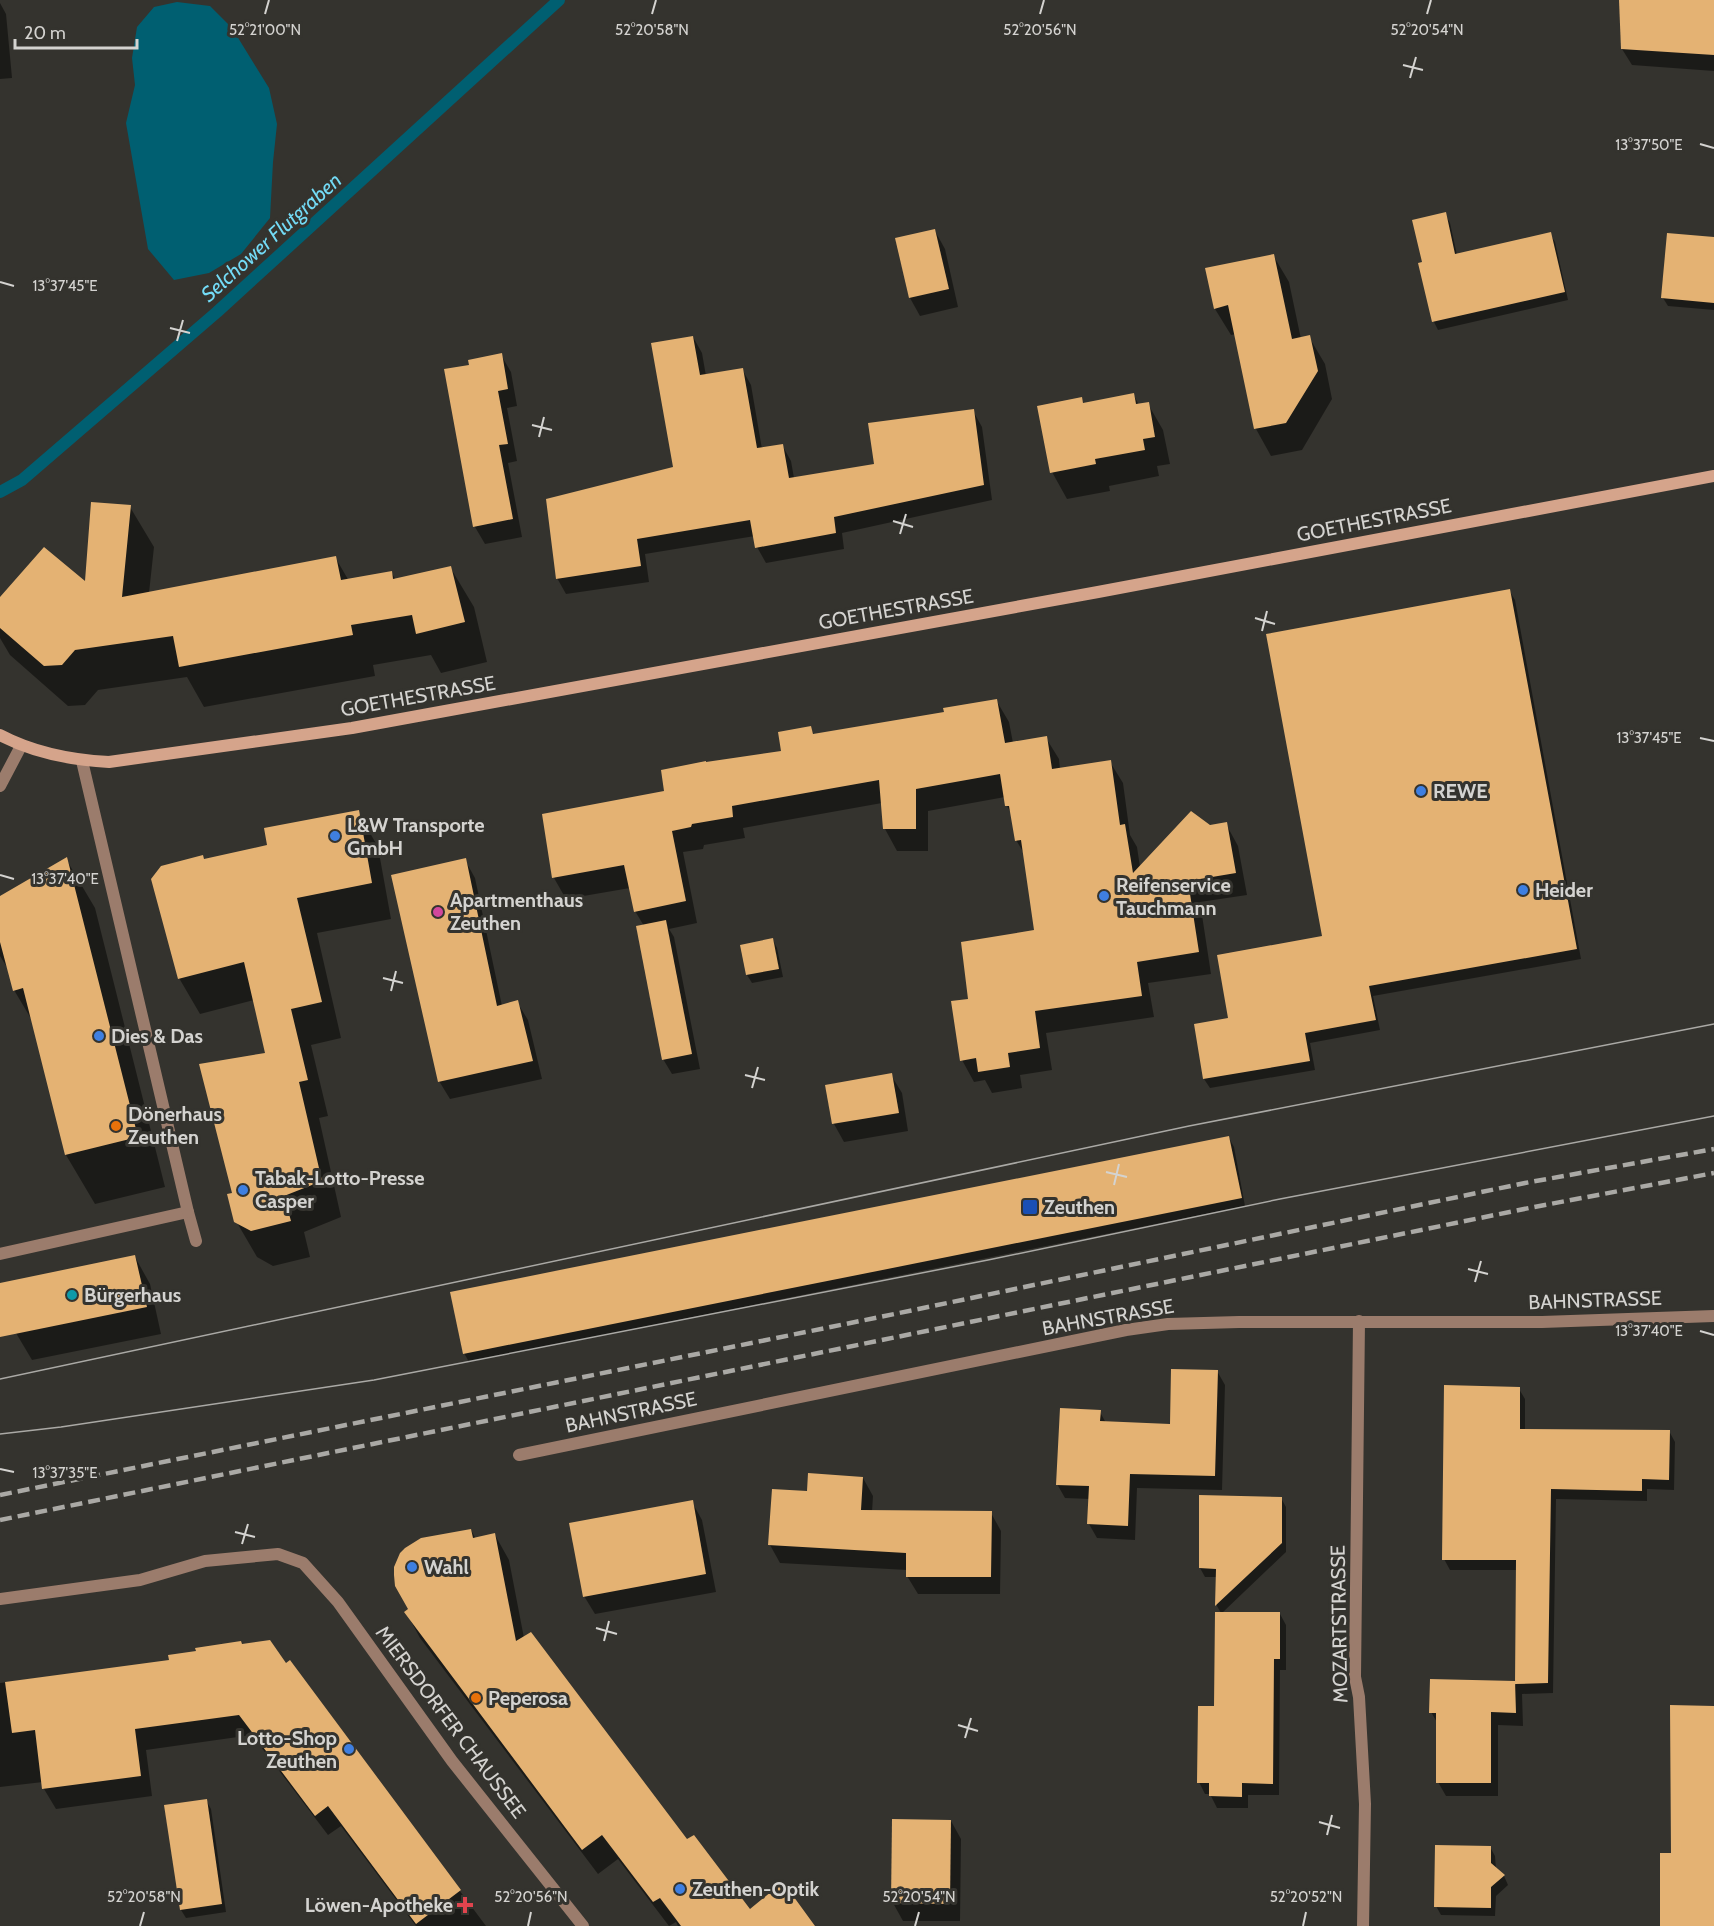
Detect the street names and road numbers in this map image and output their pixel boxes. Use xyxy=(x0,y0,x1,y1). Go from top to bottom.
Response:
street label: GOETHESTRASSE xyxy=(1295,493,1453,547)
street label: GOETHESTRASSE xyxy=(817,584,975,634)
street label: GOETHESTRASSE xyxy=(339,671,497,721)
street label: BAHNSTRASSE xyxy=(1528,1286,1662,1314)
street label: BAHNSTRASSE xyxy=(1040,1294,1176,1340)
street label: BAHNSTRASSE xyxy=(563,1386,699,1438)
street label: MOZARTSTRASSE xyxy=(1326,1545,1352,1703)
street label: MIERSDORFER CHAUSSEE xyxy=(371,1621,531,1823)

